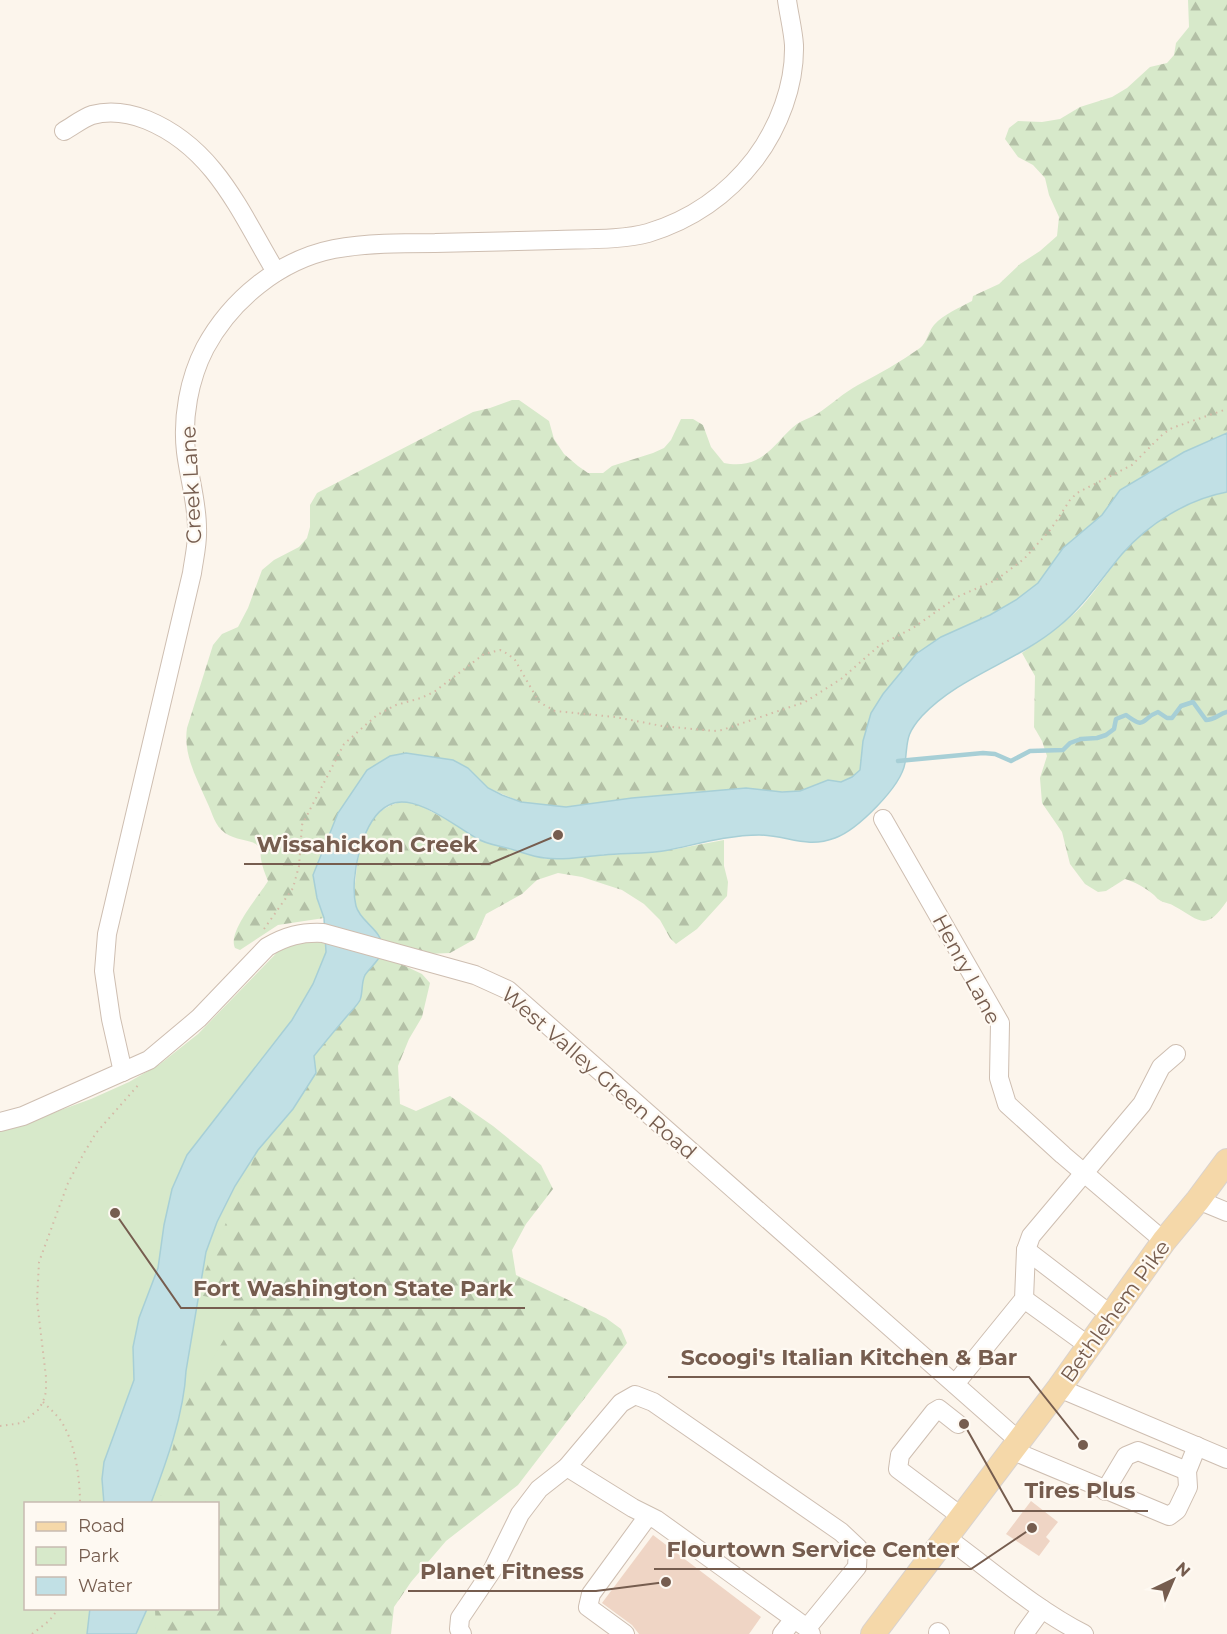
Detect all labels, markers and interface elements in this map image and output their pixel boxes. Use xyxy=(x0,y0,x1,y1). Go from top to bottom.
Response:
street label: Creek Lane xyxy=(175,425,207,545)
callout: Wissahickon Creek xyxy=(244,824,489,864)
text: Wissahickon Creek xyxy=(257,831,478,858)
street label: Henry Lane xyxy=(928,910,1006,1028)
street label: West Valley Green Road xyxy=(496,982,702,1164)
street label: Bethlehem Pike xyxy=(1055,1235,1175,1387)
callout: Fort Washington State Park xyxy=(181,1268,525,1308)
text: Fort Washington State Park xyxy=(193,1275,514,1302)
callout: Scoogi's Italian Kitchen & Bar xyxy=(668,1337,1029,1377)
text: Scoogi's Italian Kitchen & Bar xyxy=(681,1344,1017,1371)
callout: Tires Plus xyxy=(1013,1471,1148,1511)
text: Tires Plus xyxy=(1025,1477,1136,1504)
legend xyxy=(24,1502,219,1610)
text: Road xyxy=(78,1515,125,1537)
callout: Flourtown Service Center xyxy=(654,1529,971,1569)
text: Flourtown Service Center xyxy=(667,1536,959,1563)
text: Park xyxy=(78,1545,119,1567)
north arrow xyxy=(1143,1550,1203,1610)
callout: Planet Fitness xyxy=(408,1551,596,1591)
text: Planet Fitness xyxy=(420,1558,584,1585)
text: N xyxy=(1172,1558,1194,1581)
text: Water xyxy=(78,1575,133,1597)

